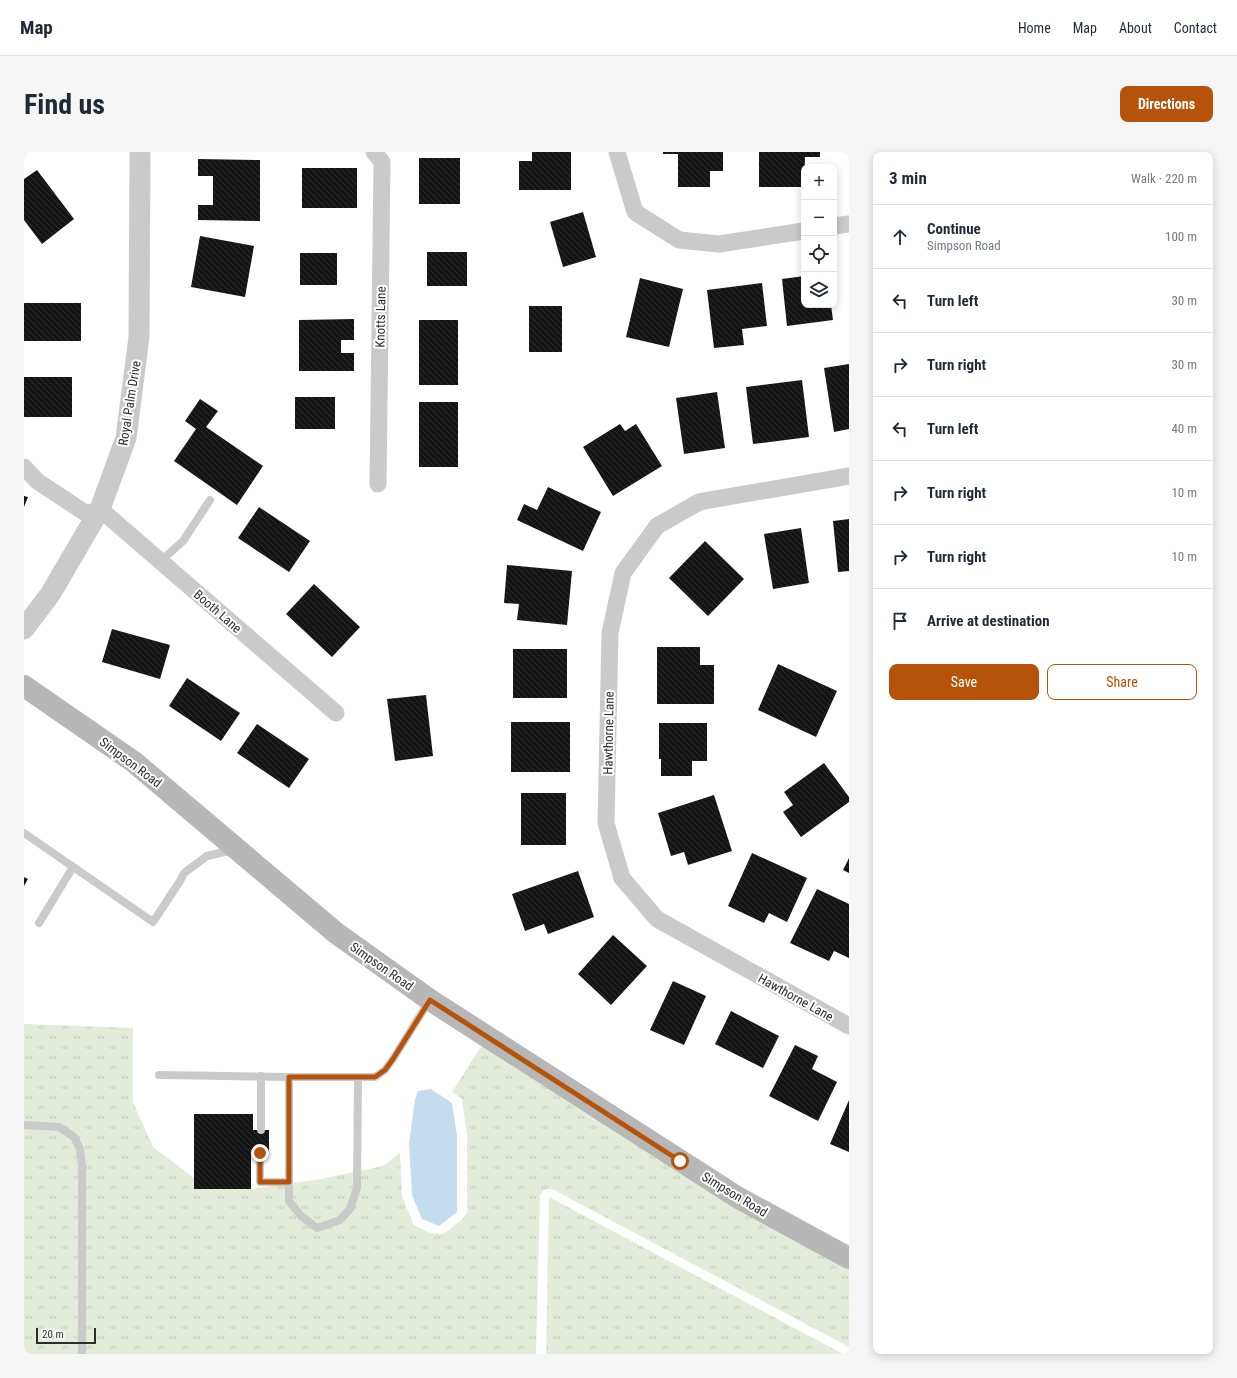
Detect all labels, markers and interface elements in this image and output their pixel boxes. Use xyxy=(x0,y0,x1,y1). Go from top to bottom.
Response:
text: Map xyxy=(20,16,53,39)
text: Home xyxy=(1018,20,1051,36)
text: Map xyxy=(1073,20,1097,36)
text: About xyxy=(1119,20,1152,36)
text: Contact xyxy=(1174,20,1217,36)
button: Directions xyxy=(1120,86,1213,122)
text: Find us xyxy=(24,88,105,121)
map controls xyxy=(801,164,837,308)
button: + xyxy=(801,164,837,200)
text: 3 min xyxy=(889,168,927,188)
text: Walk · 220 m xyxy=(1131,171,1197,186)
button: − xyxy=(801,200,837,236)
text: Continue xyxy=(927,220,981,238)
icon: ahead xyxy=(889,226,911,248)
text: 100 m xyxy=(1165,229,1197,244)
button: locate xyxy=(801,236,837,272)
text: Simpson Road xyxy=(927,238,1001,253)
button: layers xyxy=(801,272,837,308)
street label: Knotts Lane xyxy=(372,286,389,348)
icon: left xyxy=(889,290,911,312)
text: Turn left xyxy=(927,292,978,310)
text: 30 m xyxy=(1171,293,1197,308)
icon: right xyxy=(889,354,911,376)
text: Turn right xyxy=(927,356,986,374)
text: 30 m xyxy=(1171,357,1197,372)
street label: Royal Palm Drive xyxy=(115,359,144,447)
icon: left xyxy=(889,418,911,440)
text: Turn left xyxy=(927,420,978,438)
text: 40 m xyxy=(1171,421,1197,436)
icon: right xyxy=(889,482,911,504)
text: Turn right xyxy=(927,484,986,502)
text: 10 m xyxy=(1171,485,1197,500)
icon: right xyxy=(889,546,911,568)
text: Turn right xyxy=(927,548,986,566)
text: 10 m xyxy=(1171,549,1197,564)
street label: Booth Lane xyxy=(191,587,245,636)
icon: arrive xyxy=(889,610,911,632)
text: Arrive at destination xyxy=(927,612,1050,630)
button: Save xyxy=(889,664,1039,700)
button: Share xyxy=(1047,664,1197,700)
street label: Hawthorne Lane xyxy=(600,691,617,775)
street label: Simpson Road xyxy=(97,734,165,791)
street label: Simpson Road xyxy=(347,939,416,994)
street label: Hawthorne Lane xyxy=(756,971,836,1024)
route end xyxy=(251,1144,269,1162)
route start xyxy=(671,1152,689,1170)
street label: Simpson Road xyxy=(699,1169,770,1220)
scale bar xyxy=(36,1326,96,1345)
text: 20 m xyxy=(42,1328,64,1341)

